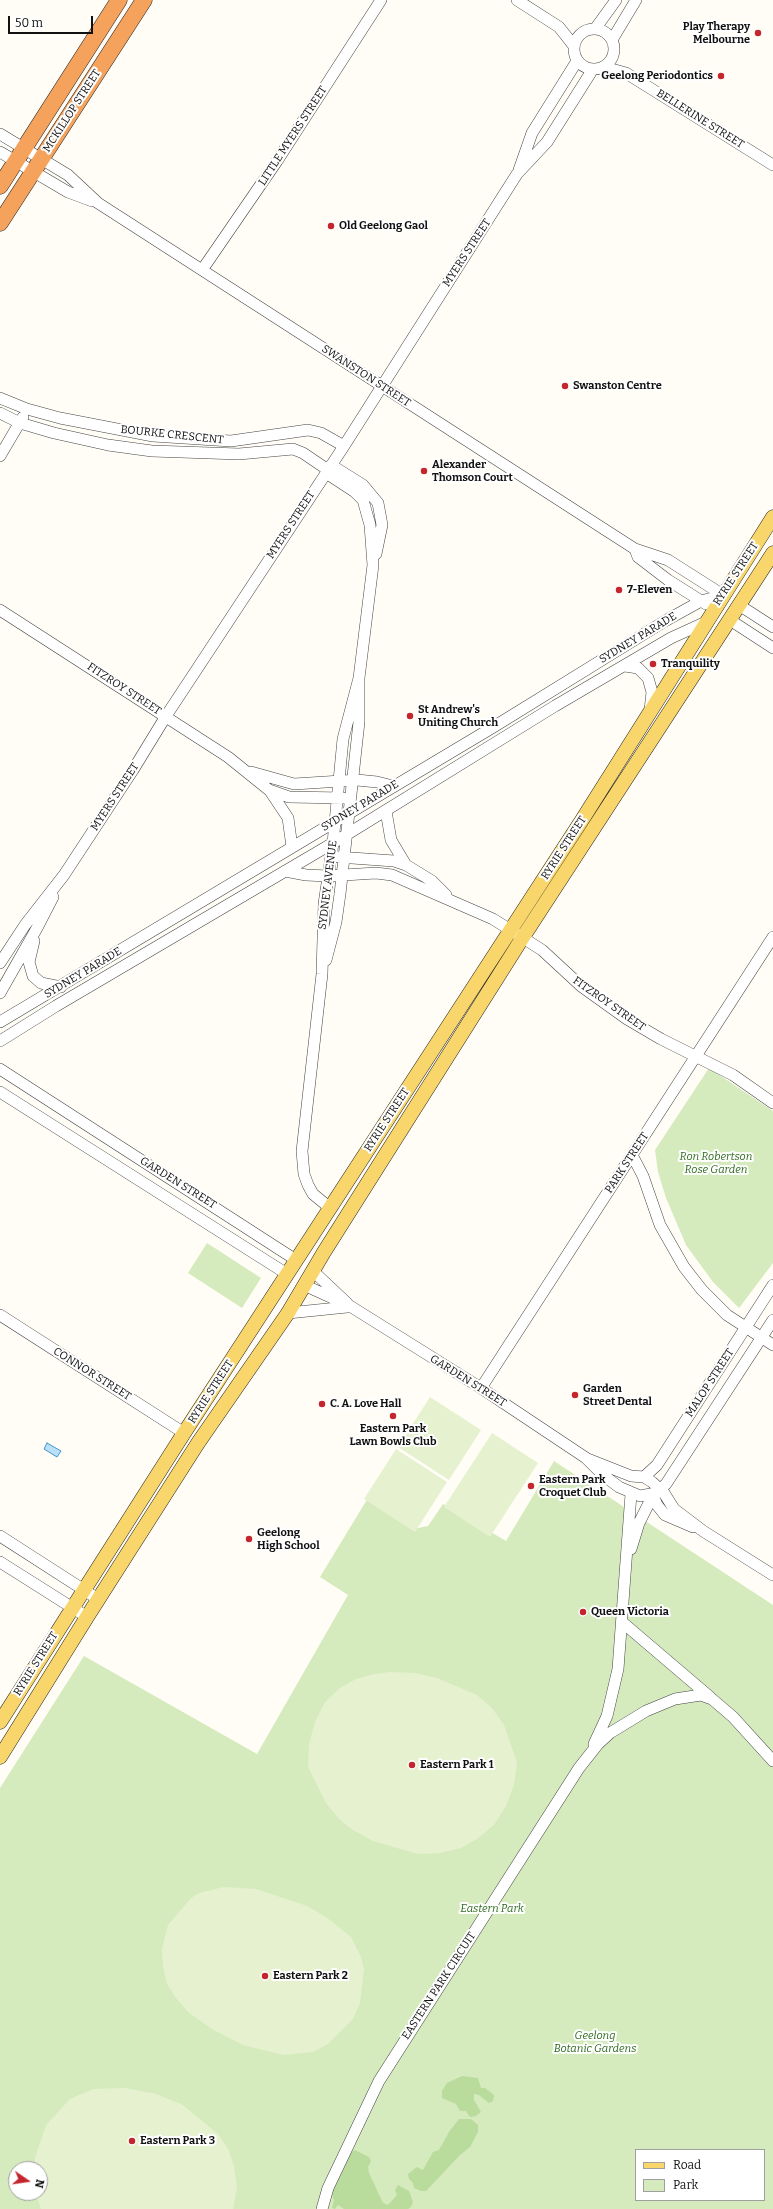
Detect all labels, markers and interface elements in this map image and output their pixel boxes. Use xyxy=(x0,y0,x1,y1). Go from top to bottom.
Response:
scale bar xyxy=(10,8,95,34)
text: 50 m xyxy=(15,16,43,30)
place label: Play Therapy Melbourne xyxy=(683,20,750,46)
marker: Play Therapy Melbourne xyxy=(753,28,763,38)
street label: MCKILLOP STREET xyxy=(40,67,104,155)
place label: Geelong Periodontics xyxy=(601,69,713,83)
marker: Geelong Periodontics xyxy=(716,71,726,81)
street label: LITTLE MYERS STREET xyxy=(256,84,330,188)
street label: BELLERINE STREET xyxy=(654,87,746,151)
street label: MYERS STREET xyxy=(440,216,494,290)
place label: Old Geelong Gaol xyxy=(339,219,428,233)
marker: Old Geelong Gaol xyxy=(326,221,336,231)
street label: SWANSTON STREET xyxy=(319,342,413,410)
place label: Swanston Centre xyxy=(573,379,662,393)
marker: Swanston Centre xyxy=(560,381,570,391)
street label: BOURKE CRESCENT xyxy=(120,423,224,447)
place label: Alexander Thomson Court xyxy=(432,458,513,484)
marker: Alexander Thomson Court xyxy=(419,466,429,476)
street label: MYERS STREET xyxy=(264,488,318,562)
street label: RYRIE STREET xyxy=(711,540,761,608)
place label: 7-Eleven xyxy=(627,583,672,597)
marker: 7-Eleven xyxy=(614,585,624,595)
street label: SYDNEY PARADE xyxy=(597,610,679,666)
place label: Tranquility xyxy=(661,657,720,671)
marker: Tranquility xyxy=(648,659,658,669)
street label: FITZROY STREET xyxy=(84,660,164,718)
place label: St Andrew's Uniting Church xyxy=(418,703,498,729)
marker: St Andrew's Uniting Church xyxy=(405,711,415,721)
street label: MYERS STREET xyxy=(88,760,142,834)
street label: SYDNEY PARADE xyxy=(319,778,401,834)
street label: RYRIE STREET xyxy=(539,814,589,882)
street label: SYDNEY AVENUE xyxy=(316,840,340,930)
street label: SYDNEY PARADE xyxy=(42,945,124,1001)
street label: FITZROY STREET xyxy=(570,974,648,1034)
street label: RYRIE STREET xyxy=(362,1086,412,1154)
street label: PARK STREET xyxy=(602,1130,652,1196)
park label: Ron Robertson Rose Garden xyxy=(680,1150,752,1176)
street label: GARDEN STREET xyxy=(137,1154,219,1212)
street label: CONNOR STREET xyxy=(51,1345,133,1403)
street label: MALOP STREET xyxy=(683,1346,737,1420)
street label: GARDEN STREET xyxy=(427,1352,509,1410)
street label: RYRIE STREET xyxy=(186,1358,236,1426)
place label: Garden Street Dental xyxy=(583,1382,652,1408)
marker: Garden Street Dental xyxy=(570,1390,580,1400)
place label: C. A. Love Hall xyxy=(330,1397,402,1411)
marker: C. A. Love Hall xyxy=(317,1399,327,1409)
marker: Eastern Park Lawn Bowls Club xyxy=(388,1411,398,1421)
place label: Eastern Park Lawn Bowls Club xyxy=(350,1422,436,1448)
place label: Eastern Park Croquet Club xyxy=(539,1473,606,1499)
marker: Eastern Park Croquet Club xyxy=(526,1481,536,1491)
place label: Geelong High School xyxy=(257,1526,320,1552)
marker: Geelong High School xyxy=(244,1534,254,1544)
place label: Queen Victoria xyxy=(591,1605,669,1619)
marker: Queen Victoria xyxy=(578,1607,588,1617)
street label: RYRIE STREET xyxy=(11,1630,61,1698)
place label: Eastern Park 1 xyxy=(420,1758,493,1772)
marker: Eastern Park 1 xyxy=(407,1760,417,1770)
park label: Eastern Park xyxy=(460,1902,524,1916)
street label: EASTERN PARK CIRCUIT xyxy=(399,1930,479,2042)
place label: Eastern Park 2 xyxy=(273,1969,348,1983)
marker: Eastern Park 2 xyxy=(260,1971,270,1981)
park label: Geelong Botanic Gardens xyxy=(554,2029,636,2055)
place label: Eastern Park 3 xyxy=(140,2134,215,2148)
marker: Eastern Park 3 xyxy=(127,2136,137,2146)
legend xyxy=(635,2149,765,2201)
text: Road xyxy=(673,2158,701,2172)
north arrow xyxy=(8,2161,48,2201)
text: N xyxy=(32,2178,46,2189)
text: Park xyxy=(673,2178,698,2192)

